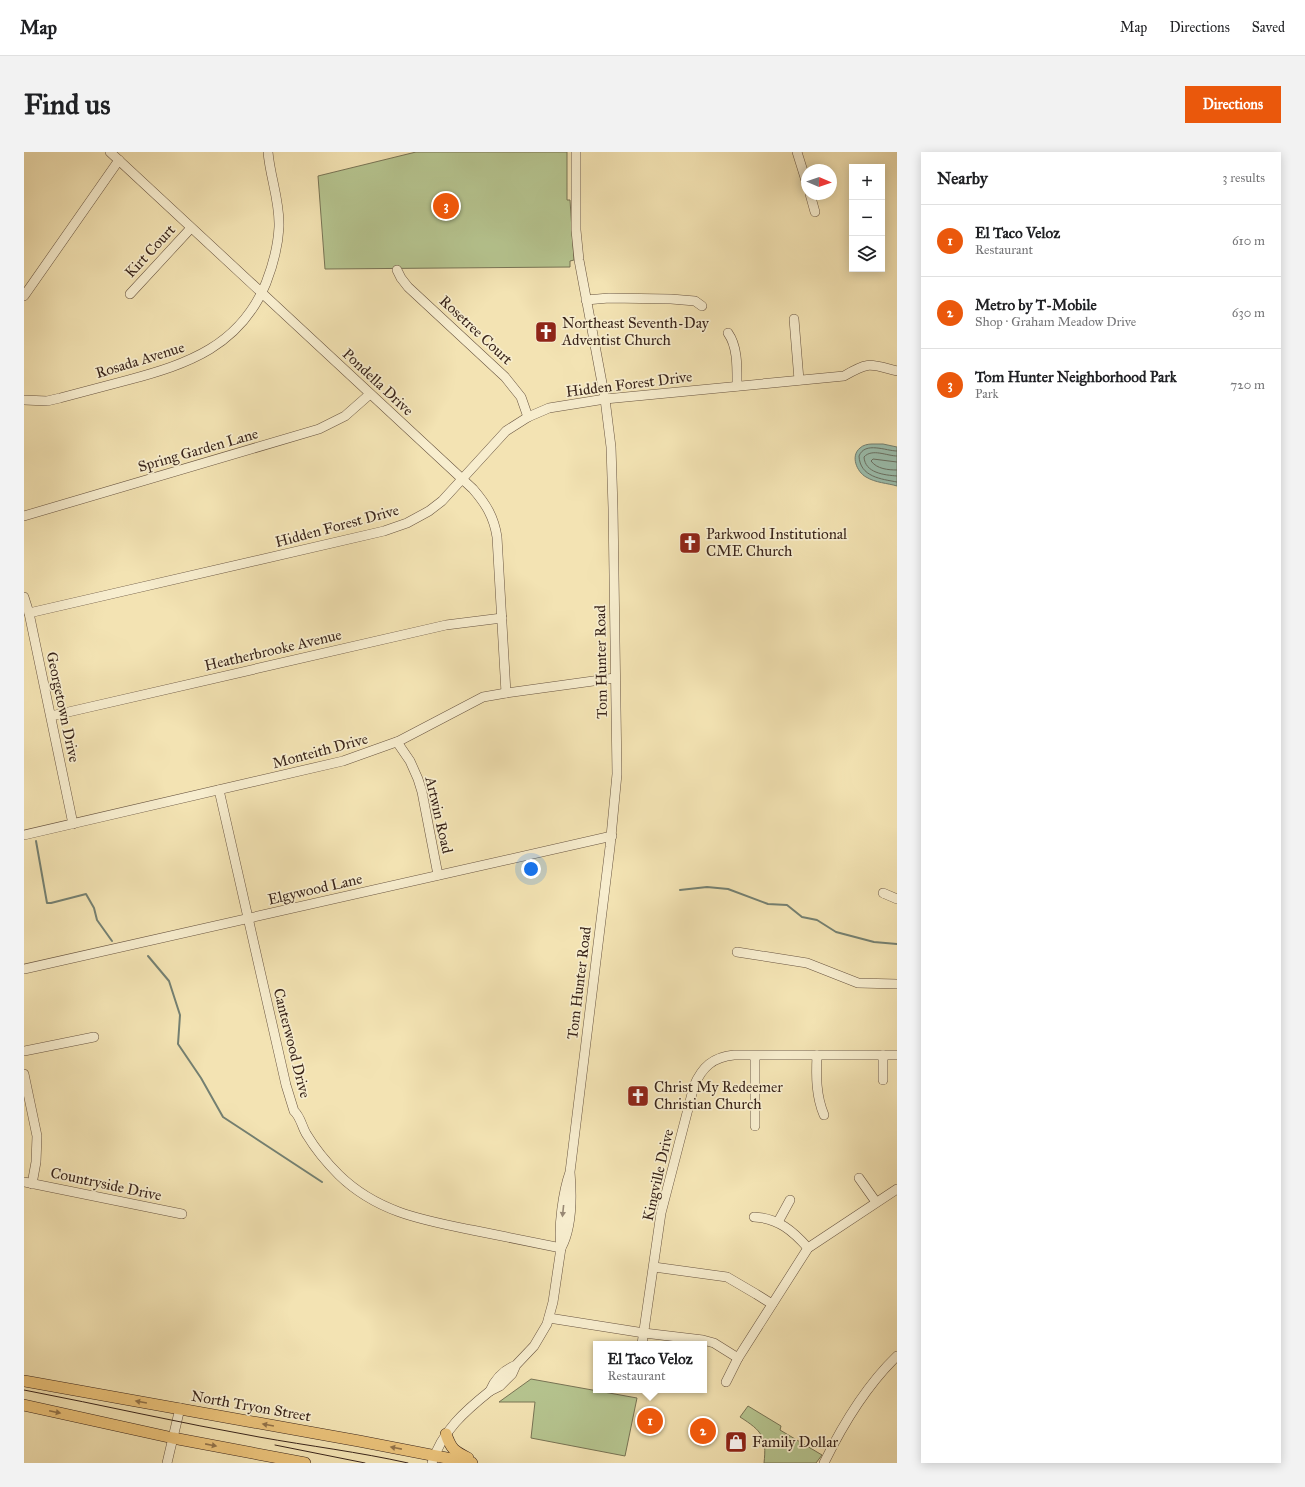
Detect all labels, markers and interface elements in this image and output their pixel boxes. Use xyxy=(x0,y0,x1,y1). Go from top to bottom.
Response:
text: Map xyxy=(20,16,57,39)
text: Map xyxy=(1120,19,1147,36)
text: Directions xyxy=(1169,19,1230,36)
text: Saved xyxy=(1252,19,1285,36)
button: Directions xyxy=(1185,86,1281,123)
text: Find us xyxy=(24,87,110,122)
north arrow xyxy=(801,164,837,200)
map controls xyxy=(849,164,885,272)
button: + xyxy=(849,164,885,200)
text: Nearby xyxy=(937,168,988,189)
text: 3 results xyxy=(1222,170,1265,186)
pin: 3 xyxy=(433,191,459,221)
button: − xyxy=(849,200,885,236)
street label: Kirt Court xyxy=(121,220,179,281)
text: El Taco Veloz xyxy=(975,224,1060,242)
text: 1 xyxy=(947,233,953,249)
text: 610 m xyxy=(1232,233,1265,249)
button: layers xyxy=(849,236,885,272)
text: Restaurant xyxy=(975,242,1033,258)
street label: Rosetree Court xyxy=(436,292,517,369)
text: Metro by T-Mobile xyxy=(975,296,1097,314)
text: 2 xyxy=(947,305,953,321)
text: 630 m xyxy=(1232,305,1265,321)
place label: Northeast Seventh-Day Adventist Church xyxy=(561,314,710,349)
text: Shop · Graham Meadow Drive xyxy=(975,314,1136,330)
church icon: Northeast Seventh-Day Adventist Church xyxy=(533,319,559,345)
street label: Rosada Avenue xyxy=(93,338,187,382)
street label: Pondella Drive xyxy=(339,345,417,419)
street label: Hidden Forest Drive xyxy=(565,367,693,401)
text: Tom Hunter Neighborhood Park xyxy=(975,368,1177,386)
text: 3 xyxy=(947,377,953,393)
text: 720 m xyxy=(1230,377,1265,393)
text: Park xyxy=(975,386,999,402)
street label: Spring Garden Lane xyxy=(136,424,260,476)
street label: Hidden Forest Drive xyxy=(273,501,401,551)
place label: Parkwood Institutional CME Church xyxy=(706,525,848,560)
church icon: Parkwood Institutional CME Church xyxy=(677,530,703,556)
street label: Tom Hunter Road xyxy=(591,605,611,719)
street label: Heatherbrooke Avenue xyxy=(203,625,343,675)
street label: Georgetown Drive xyxy=(43,650,83,764)
street label: Monteith Drive xyxy=(270,730,370,772)
street label: Artwin Road xyxy=(421,774,457,856)
your location xyxy=(521,859,541,879)
street label: Elgywood Lane xyxy=(266,869,364,909)
street label: Tom Hunter Road xyxy=(563,925,595,1041)
street label: Canterwood Drive xyxy=(270,986,314,1100)
place label: Christ My Redeemer Christian Church xyxy=(654,1078,783,1113)
church icon: Christ My Redeemer Christian Church xyxy=(625,1083,651,1109)
street label: Kingville Drive xyxy=(639,1127,677,1223)
street label: Countryside Drive xyxy=(49,1163,163,1205)
one-way arrow xyxy=(560,1204,566,1217)
popup xyxy=(593,1341,707,1393)
text: El Taco Veloz xyxy=(607,1350,693,1368)
text: Restaurant xyxy=(607,1368,666,1384)
street label: North Tryon Street xyxy=(190,1387,313,1426)
one-way arrow xyxy=(135,1398,147,1404)
pin: 1 xyxy=(637,1406,663,1436)
one-way arrow xyxy=(49,1409,61,1415)
pin: 2 xyxy=(690,1416,716,1446)
one-way arrow xyxy=(262,1421,275,1427)
shop icon: Family Dollar xyxy=(723,1429,749,1455)
place label: Family Dollar xyxy=(752,1433,838,1451)
one-way arrow xyxy=(205,1442,217,1448)
one-way arrow xyxy=(390,1445,402,1451)

